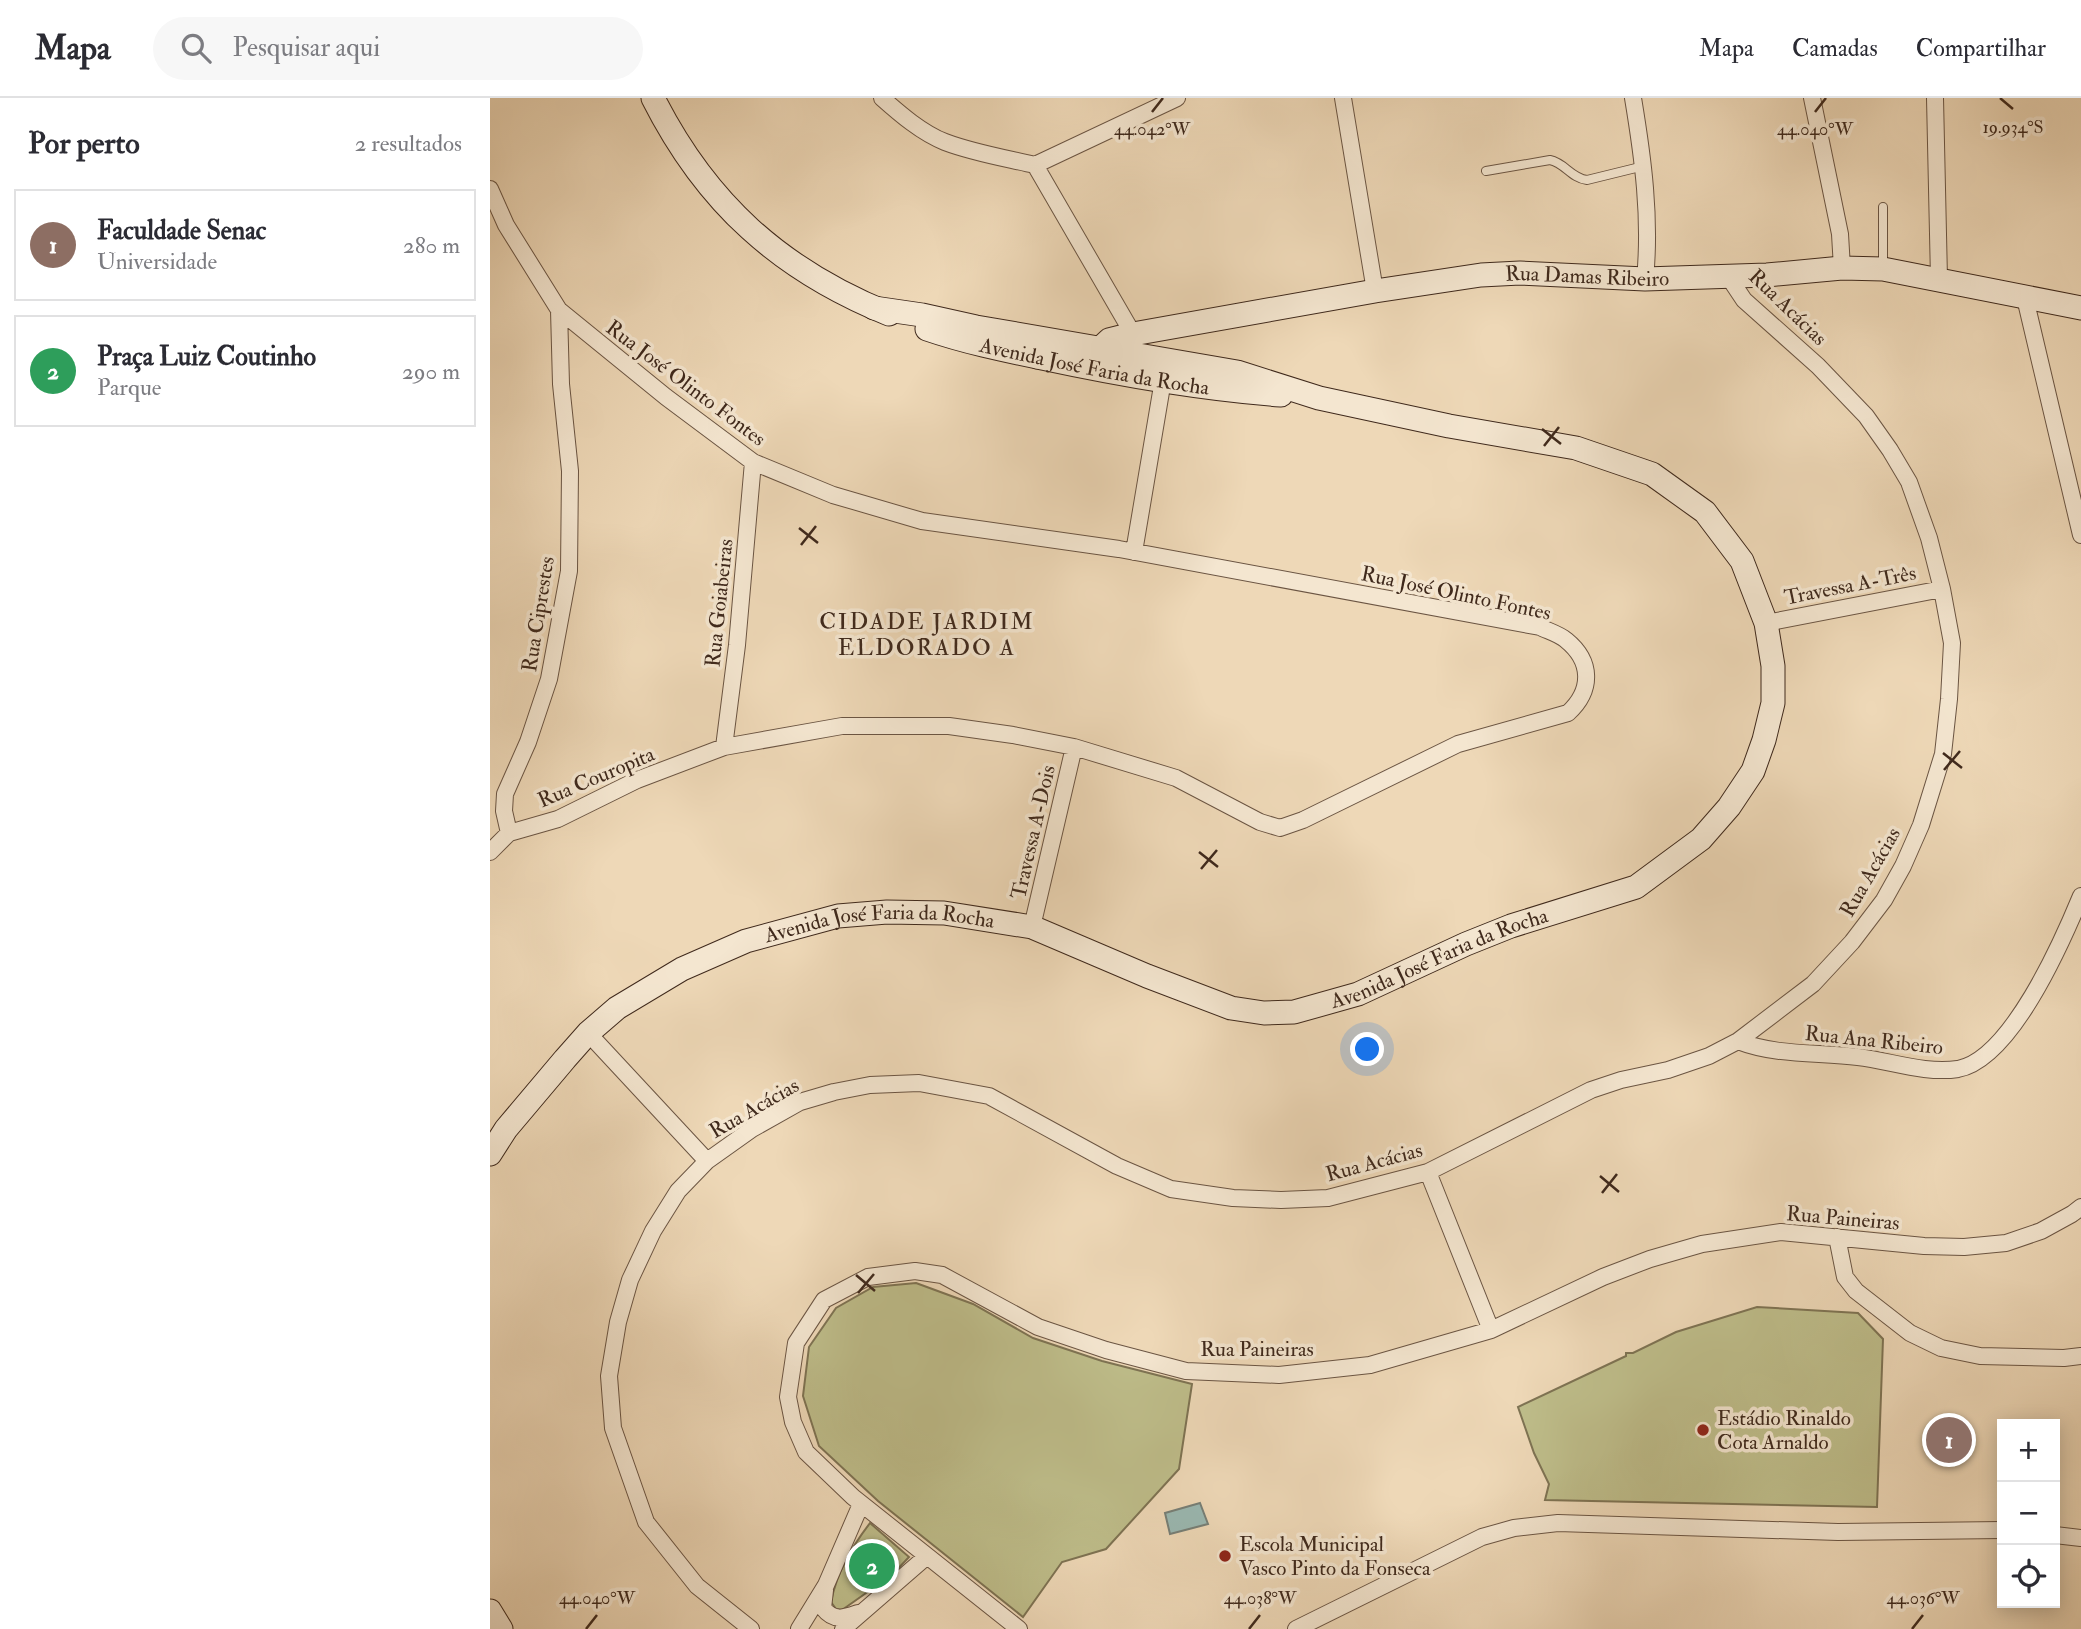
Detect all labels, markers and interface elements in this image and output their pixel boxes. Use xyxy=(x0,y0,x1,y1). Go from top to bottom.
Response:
search box xyxy=(153,17,643,80)
text: Mapa xyxy=(35,28,111,69)
icon: search xyxy=(177,29,215,67)
text: Pesquisar aqui xyxy=(233,32,380,64)
text: Mapa xyxy=(1699,33,1754,64)
text: Camadas xyxy=(1792,33,1878,64)
text: Compartilhar xyxy=(1916,33,2046,64)
text: 19.934°S xyxy=(1982,116,2044,139)
text: 44.042°W xyxy=(1114,118,1191,141)
text: 44.040°W xyxy=(1777,118,1854,141)
text: Por perto xyxy=(28,125,140,162)
text: 2 resultados xyxy=(355,129,462,158)
text: Faculdade Senac xyxy=(97,215,266,247)
text: 1 xyxy=(49,231,57,260)
text: 280 m xyxy=(403,231,460,260)
text: Universidade xyxy=(97,247,217,276)
street label: Rua Damas Ribeiro xyxy=(1505,260,1670,293)
street label: Rua Acácias xyxy=(1743,263,1833,351)
street label: Rua José Olinto Fontes xyxy=(600,314,771,452)
street label: Avenida José Faria da Rocha xyxy=(976,332,1211,402)
text: Praça Luiz Coutinho xyxy=(97,341,316,373)
text: 2 xyxy=(47,357,59,386)
text: 290 m xyxy=(402,357,460,386)
text: Parque xyxy=(97,373,161,402)
street label: Rua Goiabeiras xyxy=(699,538,740,669)
street label: Rua Ciprestes xyxy=(516,554,561,674)
street label: Travessa A-Três xyxy=(1782,559,1918,612)
street label: Rua José Olinto Fontes xyxy=(1358,560,1553,627)
district label: CIDADE JARDIM ELDORADO A xyxy=(819,607,1035,662)
street label: Rua Couropita xyxy=(534,741,659,814)
street label: Travessa A-Dois xyxy=(1005,762,1062,902)
street label: Rua Acácias xyxy=(1834,823,1907,922)
street label: Avenida José Faria da Rocha xyxy=(761,899,997,950)
street label: Avenida José Faria da Rocha xyxy=(1327,902,1552,1015)
street label: Rua Ana Ribeiro xyxy=(1803,1020,1944,1061)
your location xyxy=(1350,1032,1384,1066)
street label: Rua Acácias xyxy=(705,1072,804,1145)
street label: Rua Acácias xyxy=(1323,1137,1425,1188)
street label: Rua Paineiras xyxy=(1785,1200,1901,1237)
street label: Rua Paineiras xyxy=(1200,1336,1314,1363)
place label: Estádio Rinaldo Cota Arnaldo xyxy=(1717,1405,1851,1456)
pin: 1 xyxy=(1926,1414,1972,1466)
map controls xyxy=(1997,1419,2060,1608)
button: + xyxy=(1997,1419,2060,1482)
marker: Estádio Rinaldo Cota Arnaldo xyxy=(1695,1422,1711,1438)
button: − xyxy=(1997,1482,2060,1545)
place label: Escola Municipal Vasco Pinto da Fonseca xyxy=(1239,1531,1431,1582)
pin: 2 xyxy=(849,1540,895,1592)
button: locate xyxy=(1997,1545,2060,1608)
marker: Escola Municipal Vasco Pinto da Fonseca xyxy=(1217,1548,1233,1564)
text: 44.040°W xyxy=(559,1587,636,1610)
text: 44.038°W xyxy=(1224,1587,1297,1610)
text: 44.036°W xyxy=(1886,1587,1960,1610)

